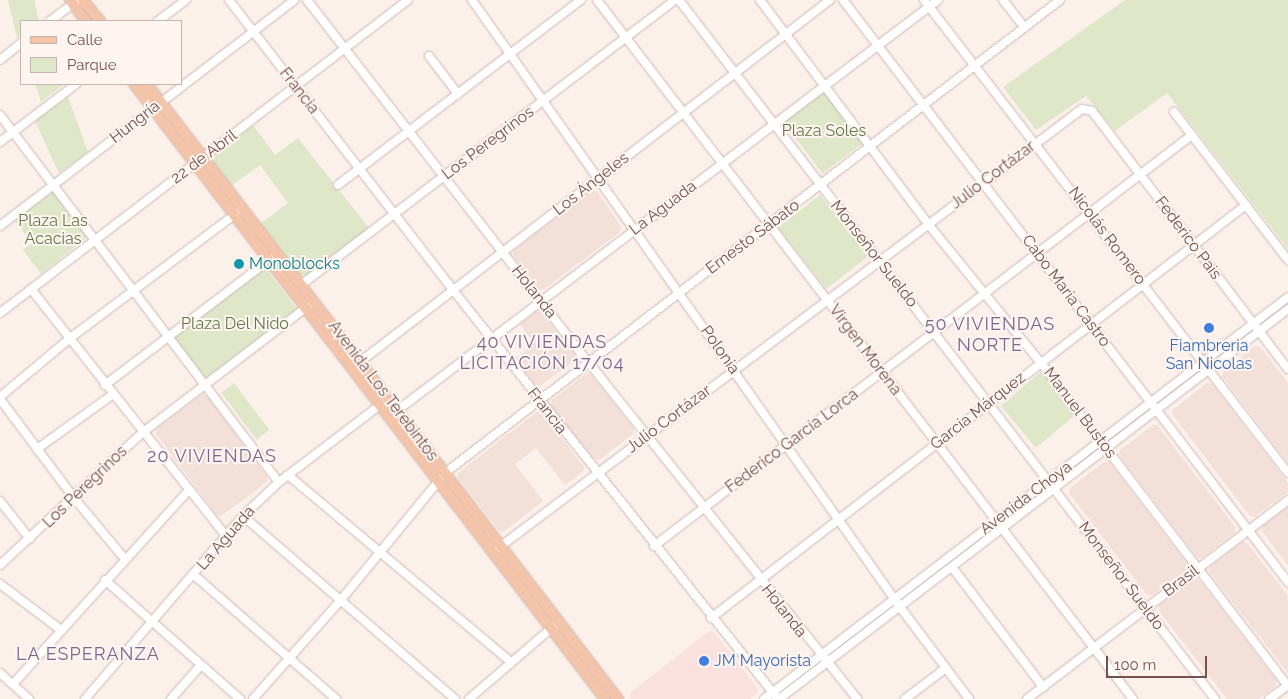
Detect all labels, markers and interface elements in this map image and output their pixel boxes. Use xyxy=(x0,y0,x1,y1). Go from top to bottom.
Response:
legend xyxy=(20,20,182,85)
text: Calle xyxy=(67,31,102,49)
text: Parque xyxy=(67,56,116,74)
street label: Francia xyxy=(275,64,323,118)
street label: Hungría xyxy=(106,96,164,148)
street label: Los Peregrinos xyxy=(438,102,538,184)
park label: Plaza Soles xyxy=(782,121,866,141)
street label: 22 de Abril xyxy=(167,126,241,188)
street label: Julio Cortázar xyxy=(947,137,1039,213)
street label: Los Ángeles xyxy=(549,148,633,220)
street label: La Aguada xyxy=(625,176,701,240)
street label: Nicolás Romero xyxy=(1064,183,1150,289)
street label: Federico Pais xyxy=(1151,193,1225,283)
street label: Ernesto Sábato xyxy=(702,196,804,278)
street label: Monseñor Sueldo xyxy=(826,197,922,311)
park label: Plaza Las Acacias xyxy=(18,211,88,249)
street label: Cabo Maria Castro xyxy=(1018,231,1114,351)
place label: Monoblocks xyxy=(249,254,340,274)
marker: Monoblocks xyxy=(233,258,245,270)
street label: Holanda xyxy=(507,262,561,322)
street label: Virgen Morena xyxy=(825,301,905,399)
park label: Plaza Del Nido xyxy=(181,314,289,334)
district label: 50 VIVIENDAS NORTE xyxy=(923,314,1057,356)
street label: Avenida Los Terebintos xyxy=(324,317,442,465)
street label: Polonia xyxy=(696,322,744,378)
marker: Fiambreria San Nicolas xyxy=(1203,322,1215,334)
district label: 40 VIVIENDAS LICITACIÓN 17/04 xyxy=(457,332,627,374)
place label: Fiambreria San Nicolas xyxy=(1166,336,1252,374)
street label: Manuel Bustos xyxy=(1039,363,1121,463)
street label: García Márquez xyxy=(927,368,1029,454)
street label: Julio Cortázar xyxy=(623,381,715,457)
street label: Francia xyxy=(523,384,571,438)
street label: Federico García Lorca xyxy=(722,385,862,497)
street label: Los Peregrinos xyxy=(39,442,131,532)
district label: 20 VIVIENDAS xyxy=(145,445,279,467)
street label: Avenida Choya xyxy=(976,457,1076,539)
street label: La Aguada xyxy=(193,502,259,574)
street label: Monseñor Sueldo xyxy=(1074,518,1168,634)
street label: Brasil xyxy=(1159,561,1203,601)
street label: Holanda xyxy=(757,581,811,641)
district label: LA ESPERANZA xyxy=(14,643,162,665)
scale bar xyxy=(1108,646,1209,678)
place label: JM Mayorista xyxy=(714,651,811,671)
marker: JM Mayorista xyxy=(698,655,710,667)
text: 100 m xyxy=(1114,656,1156,674)

